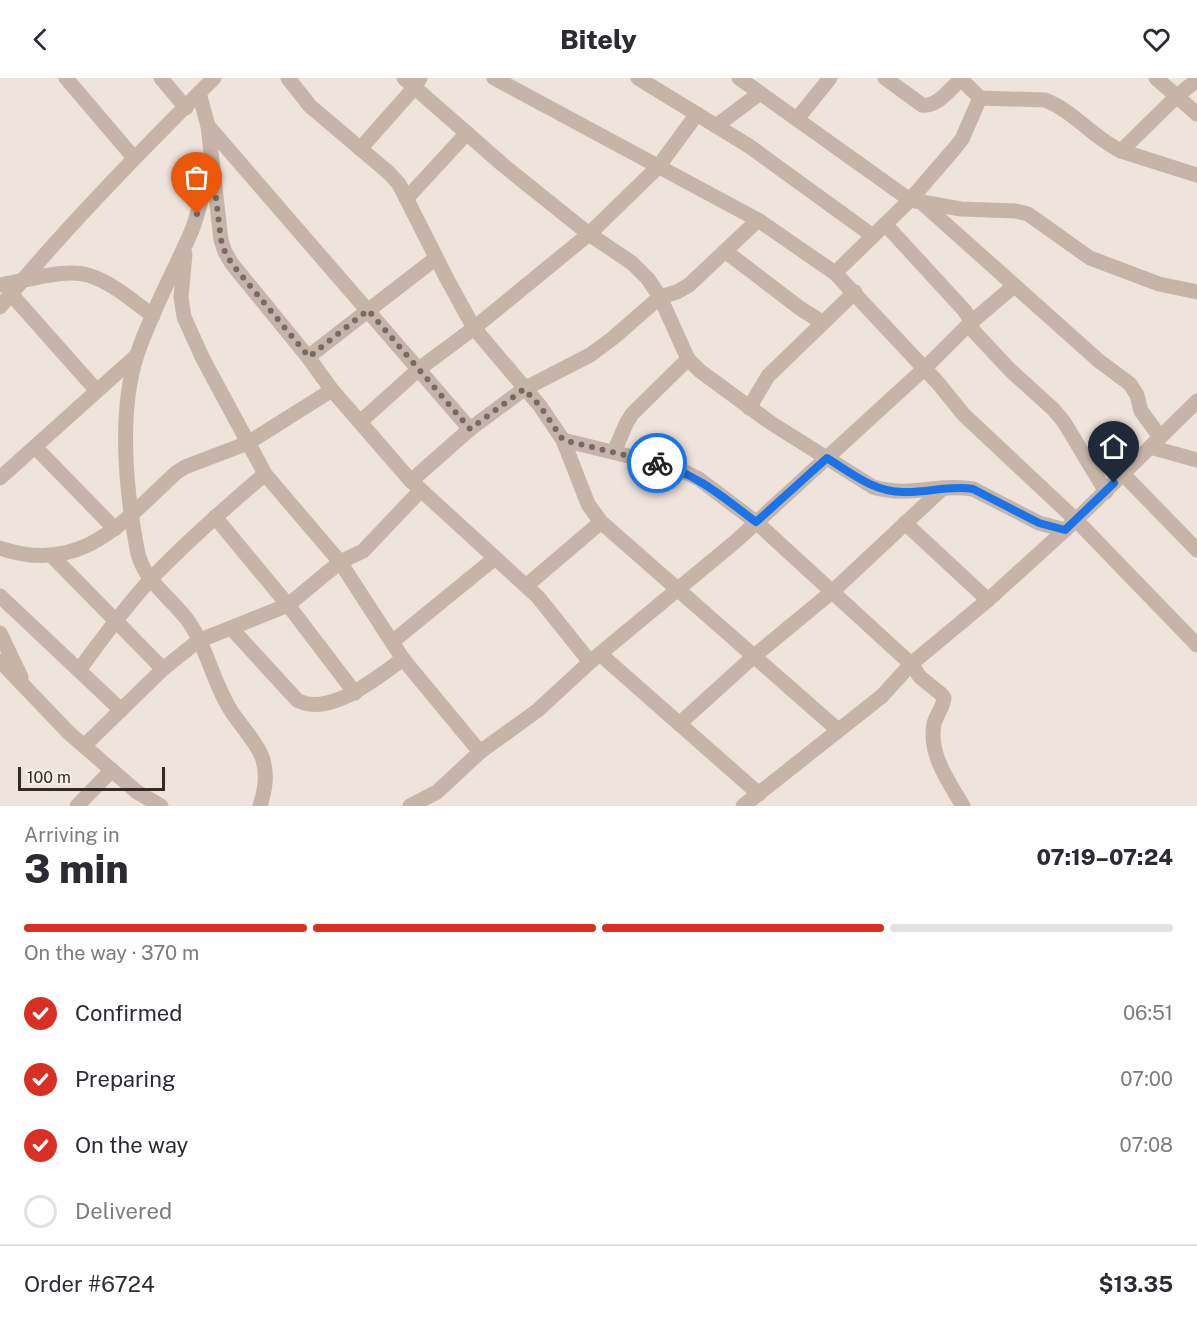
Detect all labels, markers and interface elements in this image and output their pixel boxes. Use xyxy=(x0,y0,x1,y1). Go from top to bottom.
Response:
icon: back xyxy=(24,23,57,56)
text: Bitely xyxy=(560,23,637,55)
icon: heart xyxy=(1140,23,1173,56)
pin xyxy=(171,152,222,214)
icon: bag xyxy=(180,161,213,194)
pin xyxy=(1088,421,1139,483)
icon: home xyxy=(1097,430,1130,463)
courier xyxy=(627,433,687,493)
icon: bike xyxy=(641,447,674,480)
scale bar xyxy=(18,764,165,792)
text: 100 m xyxy=(27,768,71,787)
text: Arriving in xyxy=(24,823,119,847)
text: 07:19–07:24 xyxy=(1036,844,1173,870)
text: 3 min xyxy=(24,846,129,892)
text: On the way · 370 m xyxy=(24,941,199,965)
icon: check xyxy=(24,997,57,1030)
text: Confirmed xyxy=(75,1000,182,1026)
text: 06:51 xyxy=(1123,1001,1173,1025)
icon: check xyxy=(24,1063,57,1096)
text: Preparing xyxy=(75,1066,176,1092)
text: 07:00 xyxy=(1120,1067,1173,1091)
icon: check xyxy=(24,1129,57,1162)
text: On the way xyxy=(75,1132,188,1158)
text: 07:08 xyxy=(1120,1133,1173,1157)
text: Delivered xyxy=(75,1198,172,1224)
text: Order #6724 xyxy=(24,1271,155,1297)
text: $13.35 xyxy=(1099,1271,1173,1297)

